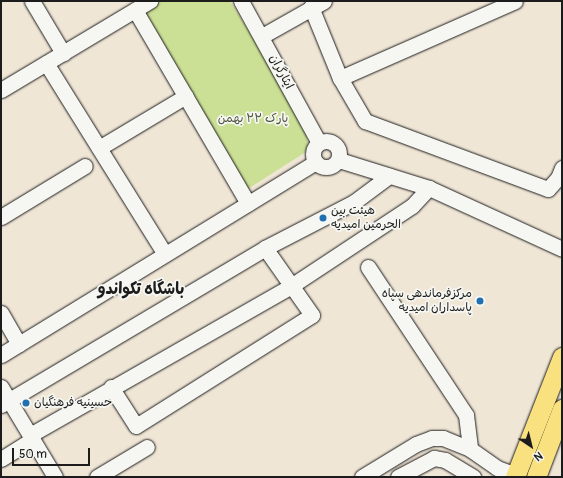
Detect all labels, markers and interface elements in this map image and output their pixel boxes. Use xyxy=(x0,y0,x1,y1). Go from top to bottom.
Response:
street label: ایثارگران xyxy=(266,52,296,92)
park label: پارک ۲۲ بهمن xyxy=(218,112,288,126)
place label: هیئت بین الحرمین امیدیه xyxy=(331,204,401,232)
marker: هیئت بین الحرمین امیدیه xyxy=(318,213,328,223)
district label: باشگاه تکواندو xyxy=(98,279,184,299)
place label: مرکزفرماندهی سپاه پاسداران امیدیه xyxy=(382,287,472,315)
marker: مرکزفرماندهی سپاه پاسداران امیدیه xyxy=(475,296,485,306)
place label: حسینیه فرهنگیان xyxy=(34,396,112,410)
marker: حسینیه فرهنگیان xyxy=(21,398,31,408)
north arrow xyxy=(511,426,551,466)
scale bar xyxy=(14,440,92,466)
text: 50 m xyxy=(19,447,47,462)
text: N xyxy=(531,449,545,464)

